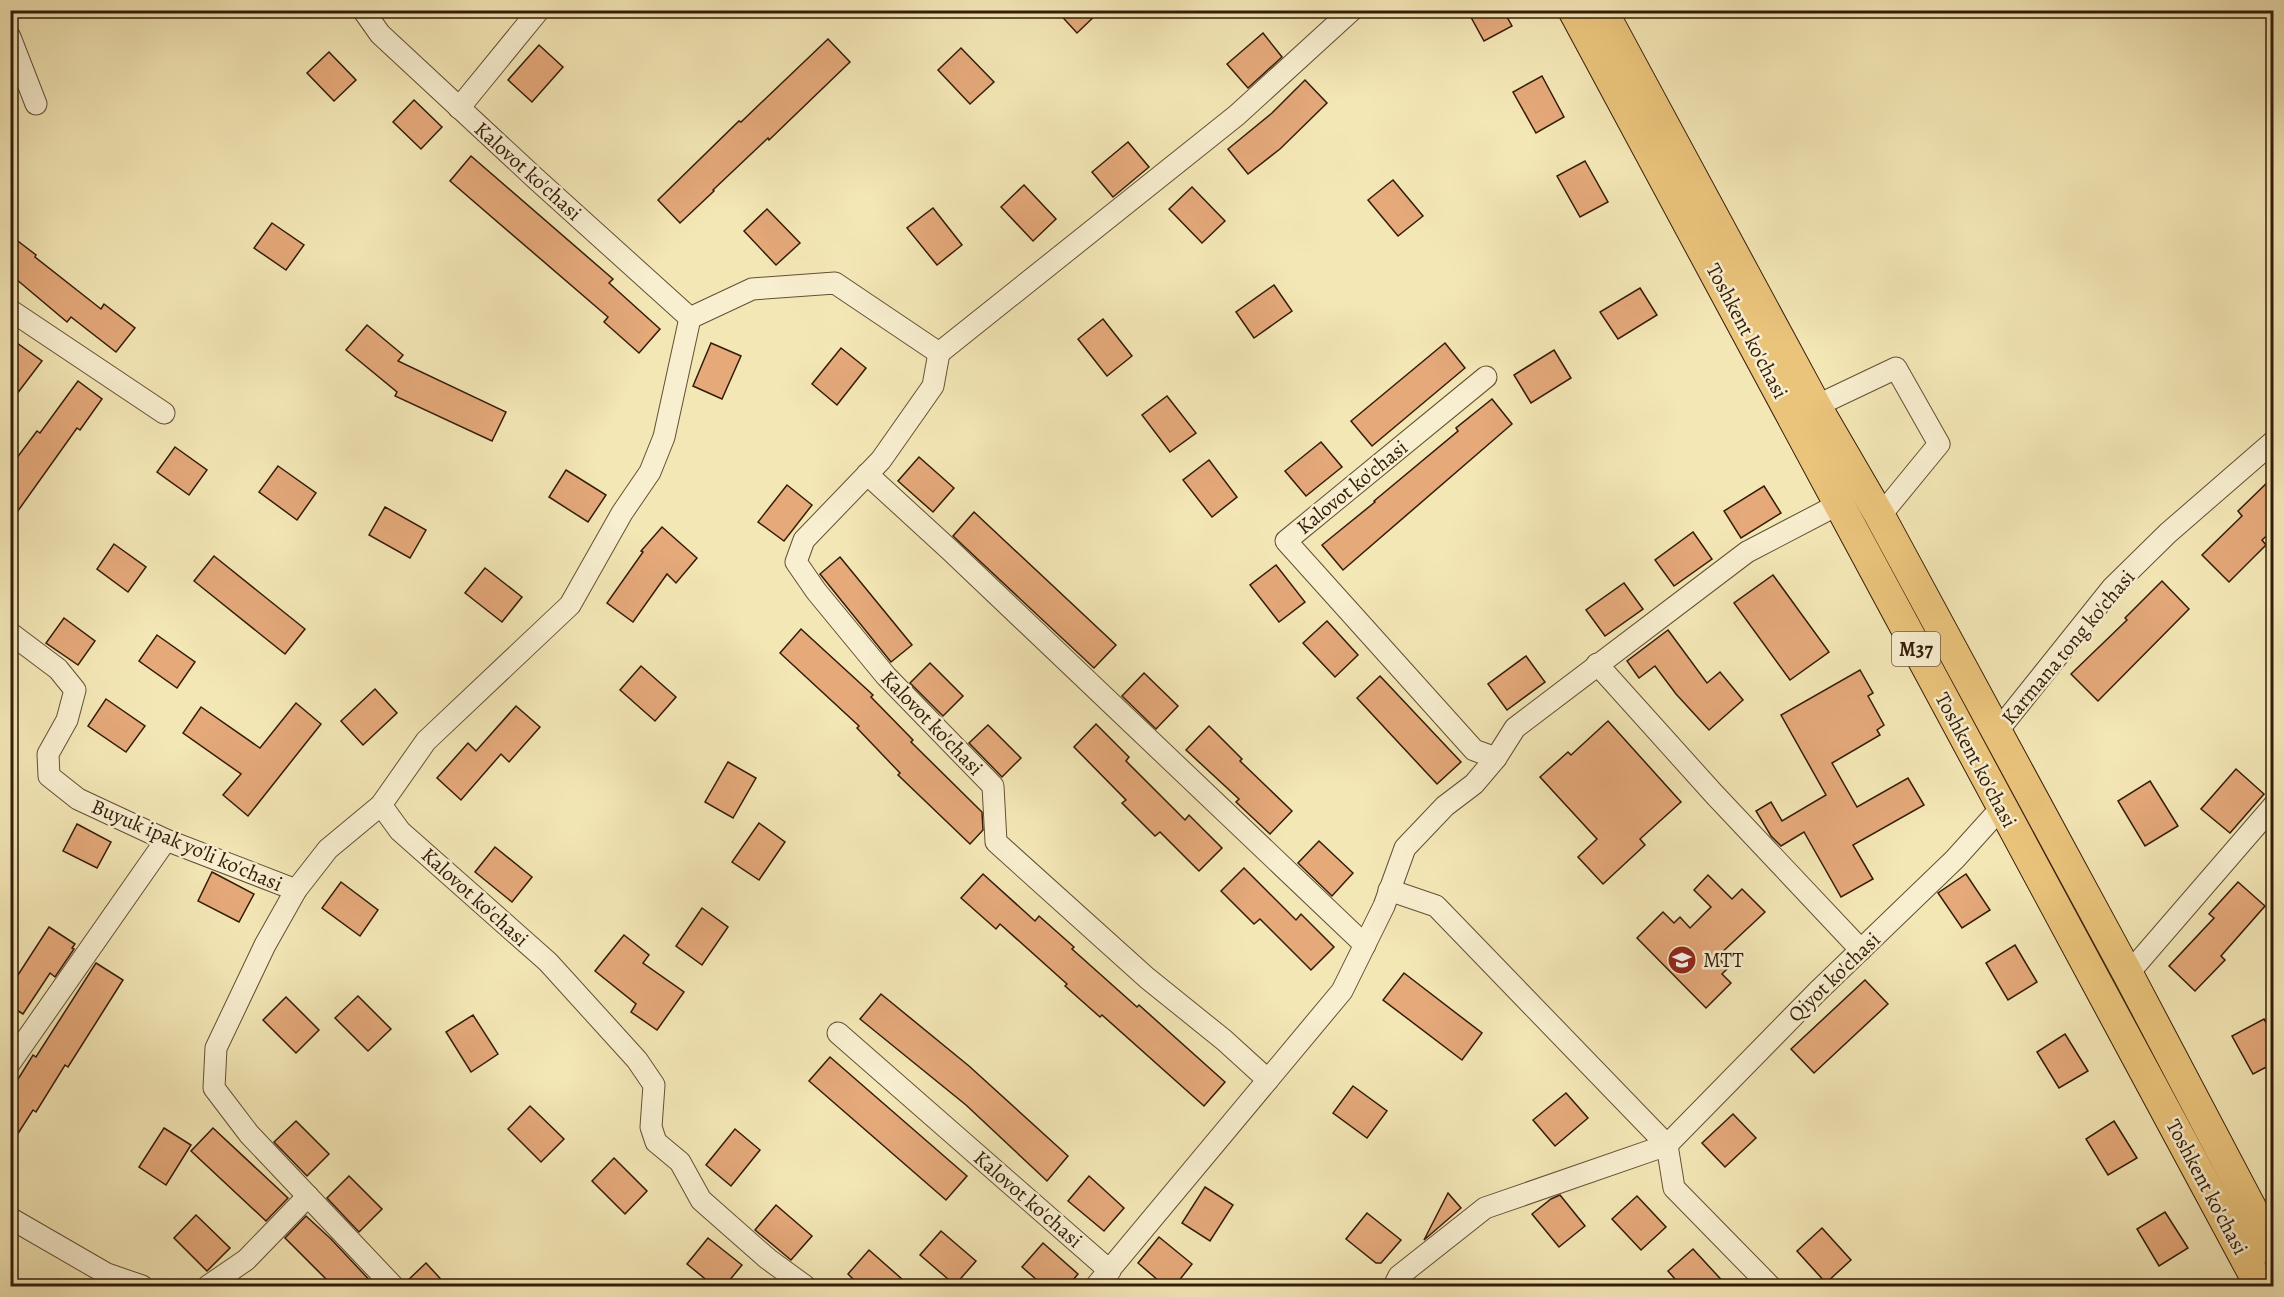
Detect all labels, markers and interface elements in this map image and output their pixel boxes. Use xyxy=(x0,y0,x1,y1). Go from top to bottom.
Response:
street label: Kalovot ko'chasi xyxy=(468,115,588,227)
street label: Toshkent ko'chasi xyxy=(1700,258,1794,404)
street label: Kalovot ko'chasi xyxy=(1290,433,1414,541)
street label: Karmana tong ko'chasi xyxy=(1995,564,2141,730)
road number: M37 xyxy=(1892,632,1940,666)
street label: Kalovot ko'chasi xyxy=(875,664,989,782)
street label: Toshkent ko'chasi xyxy=(1929,687,2023,833)
street label: Buyuk ipak yo'li ko'chasi xyxy=(87,792,287,898)
street label: Kalovot ko'chasi xyxy=(415,841,535,953)
street label: Qiyot ko'chasi xyxy=(1782,926,1886,1028)
school or university icon: MTT xyxy=(1666,944,1698,976)
place label: MTT xyxy=(1703,946,1744,974)
street label: Toshkent ko'chasi xyxy=(2160,1114,2254,1260)
street label: Kalovot ko'chasi xyxy=(968,1144,1088,1254)

